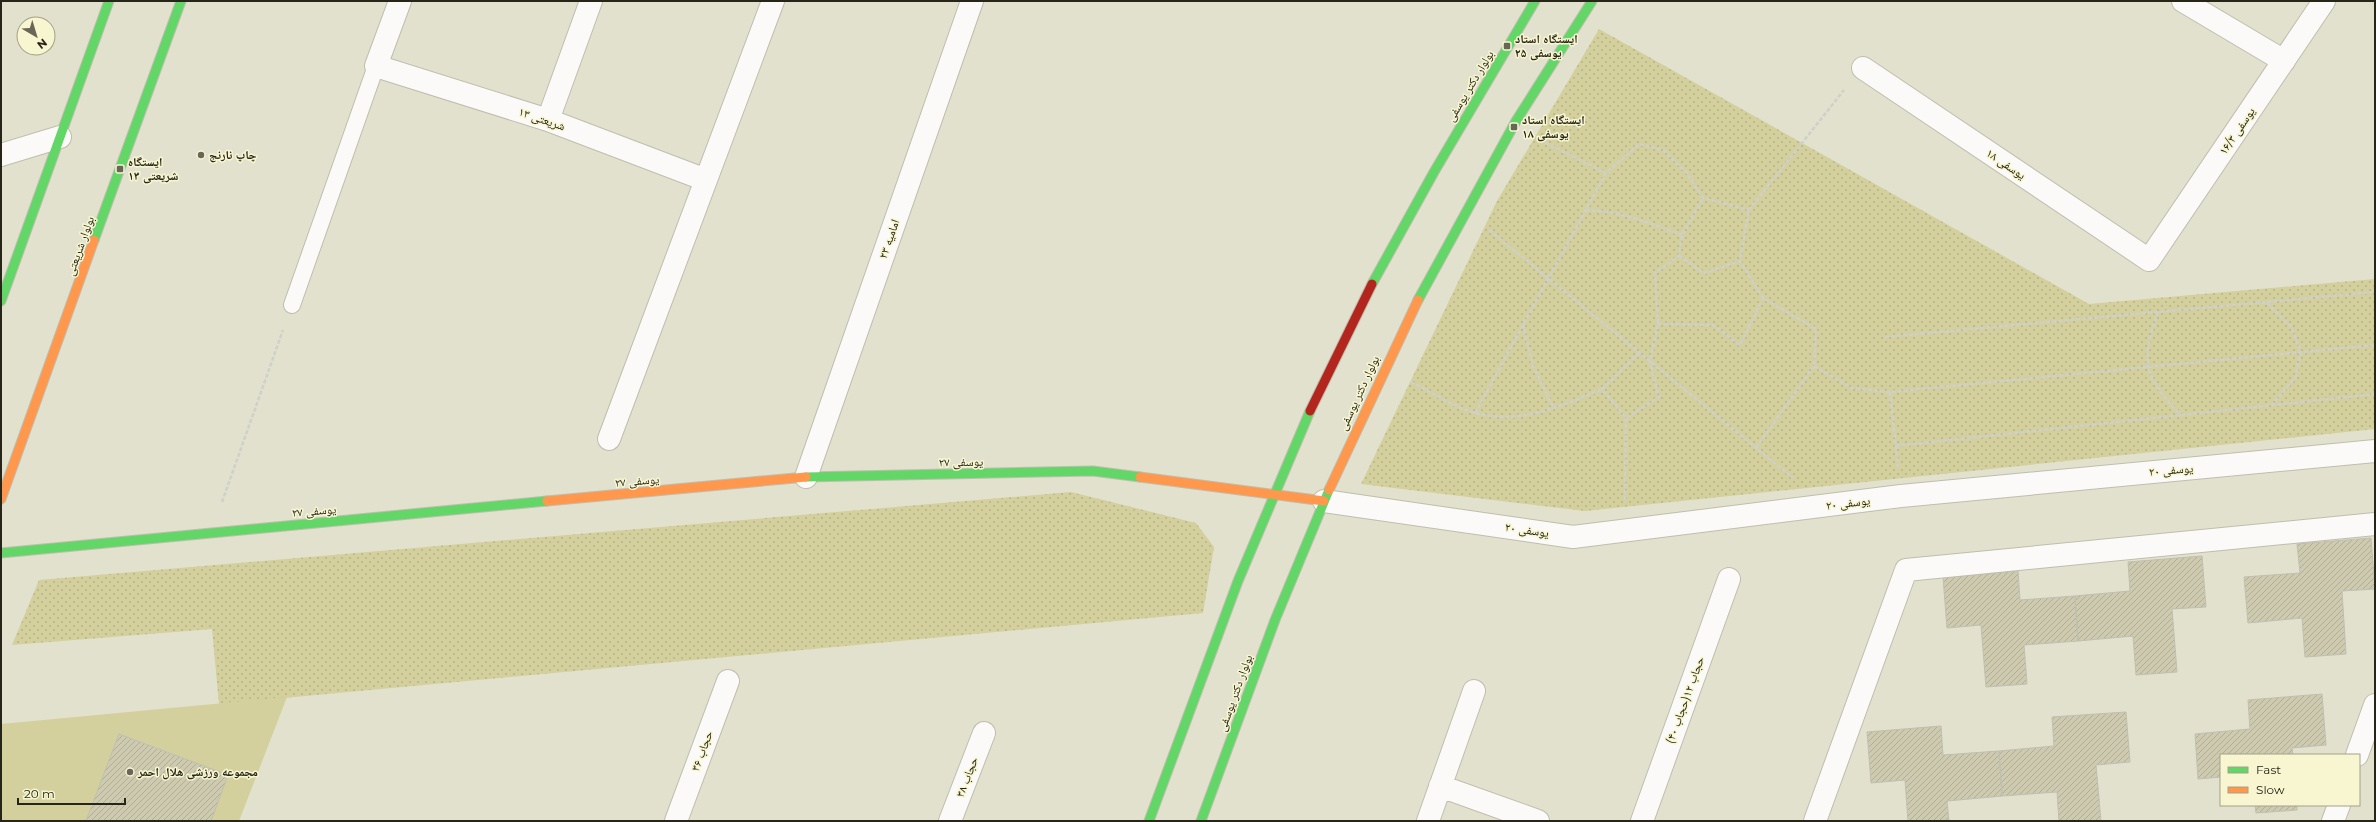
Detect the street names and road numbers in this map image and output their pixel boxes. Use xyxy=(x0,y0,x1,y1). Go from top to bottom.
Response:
street label: بولوار دکتر یوسفی xyxy=(1442,47,1497,124)
street label: شریعتی ۱۳ xyxy=(517,104,568,134)
street label: یوسفی ۱۶/۳ xyxy=(2215,104,2258,157)
street label: یوسفی ۱۸ xyxy=(1984,145,2029,183)
street label: بولوار شریعتی xyxy=(62,214,98,278)
street label: امامیه ۲۳ xyxy=(875,217,902,260)
street label: بولوار دکتر یوسفی xyxy=(1335,353,1383,433)
street label: یوسفی ۲۷ xyxy=(939,454,984,470)
street label: یوسفی ۲۰ xyxy=(2148,460,2194,479)
street label: یوسفی ۲۷ xyxy=(614,471,660,490)
street label: یوسفی ۲۰ xyxy=(1825,492,1871,513)
street label: یوسفی ۲۷ xyxy=(291,501,337,520)
street label: یوسفی ۲۰ xyxy=(1504,519,1550,540)
street label: بولوار دکتر یوسفی xyxy=(1214,652,1256,733)
street label: حجاب ۱۲(حجاب ۴۰) xyxy=(1662,654,1708,746)
street label: حجاب ۳۶ xyxy=(687,728,716,773)
street label: حجاب ۳۸ xyxy=(952,754,982,799)

